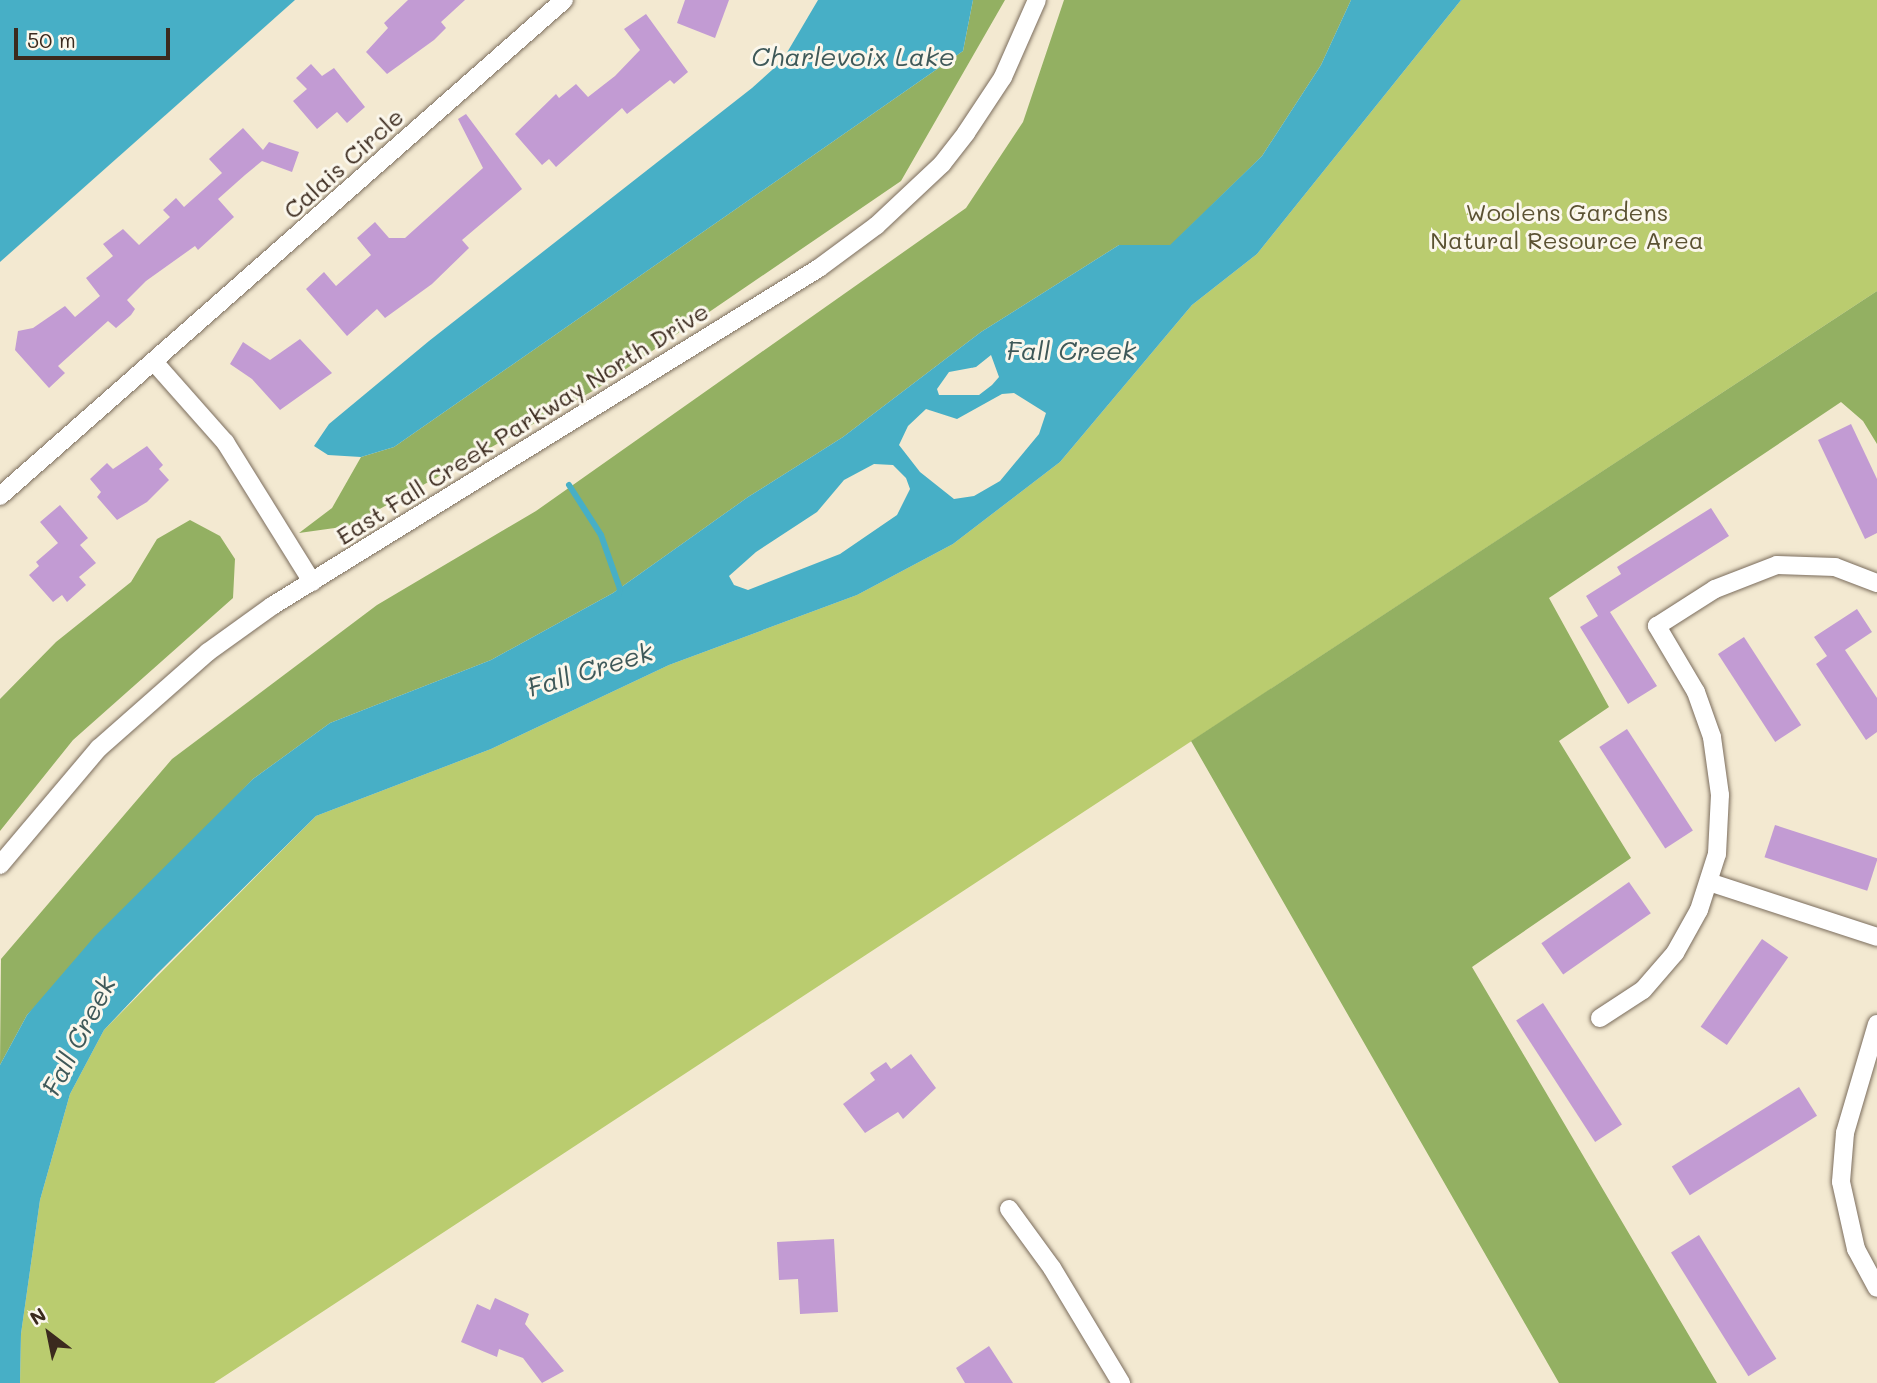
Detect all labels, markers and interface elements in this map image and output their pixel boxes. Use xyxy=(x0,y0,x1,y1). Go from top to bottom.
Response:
scale bar xyxy=(18,14,173,58)
text: 50 m xyxy=(27,26,76,53)
water label: Charlevoix Lake xyxy=(751,41,955,73)
street label: Calais Circle xyxy=(277,102,409,224)
park label: Woolens Gardens Natural Resource Area xyxy=(1430,198,1704,254)
street label: East Fall Creek Parkway North Drive xyxy=(331,296,713,550)
water label: Fall Creek xyxy=(1006,335,1136,367)
water label: Fall Creek xyxy=(523,636,657,704)
water label: Fall Creek xyxy=(36,971,122,1101)
north arrow xyxy=(14,1299,84,1369)
text: N xyxy=(25,1301,50,1330)

